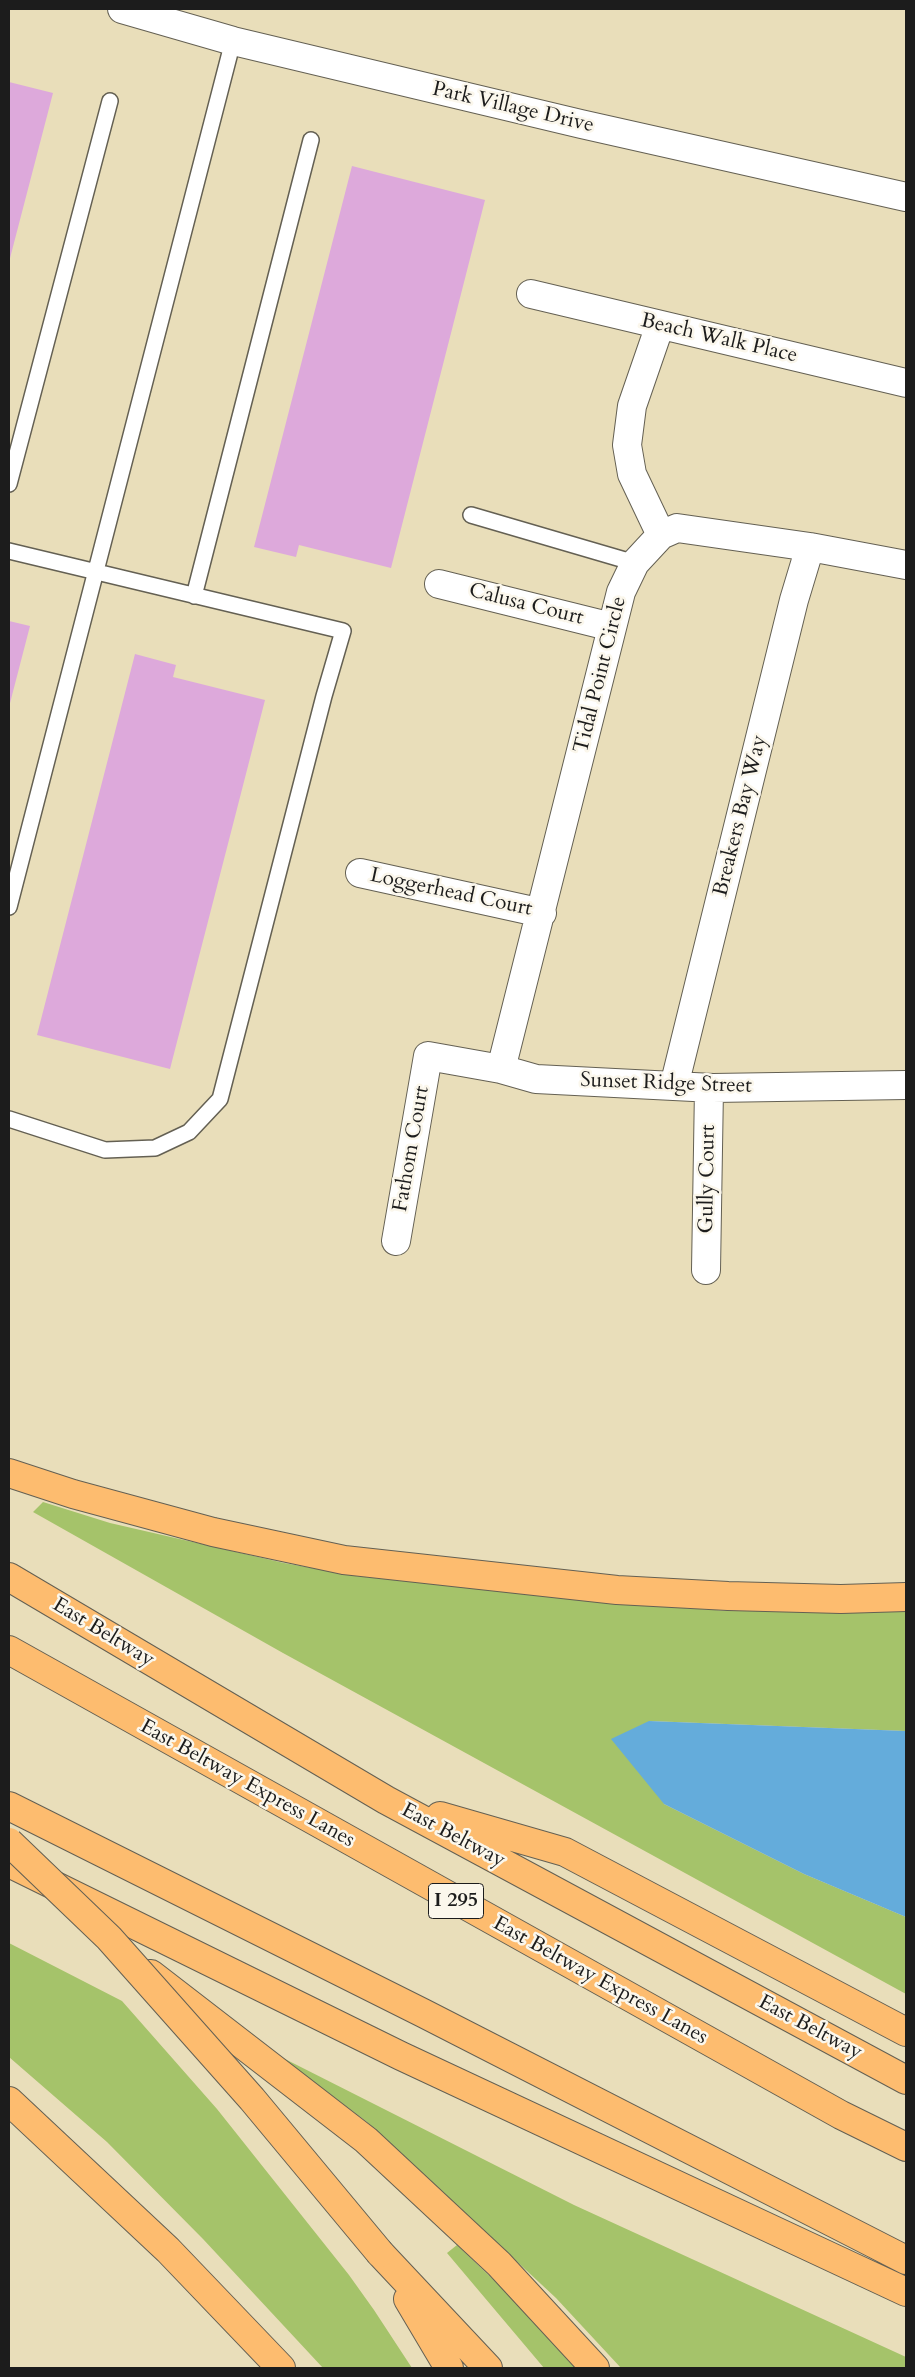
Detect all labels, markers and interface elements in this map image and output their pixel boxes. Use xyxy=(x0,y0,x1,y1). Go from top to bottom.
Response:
street label: Park Village Drive xyxy=(430,77,596,139)
street label: Beach Walk Place xyxy=(638,309,800,369)
street label: Calusa Court xyxy=(466,579,586,631)
street label: Tidal Point Circle xyxy=(569,594,633,756)
street label: Breakers Bay Way xyxy=(709,733,773,899)
street label: Loggerhead Court xyxy=(368,864,534,922)
street label: Sunset Ridge Street xyxy=(580,1068,752,1100)
street label: Fathom Court xyxy=(389,1084,435,1214)
street label: Gully Court xyxy=(694,1124,722,1234)
street label: East Beltway xyxy=(48,1593,158,1673)
street label: East Beltway Express Lanes xyxy=(135,1714,359,1854)
street label: East Beltway xyxy=(397,1798,509,1874)
road number: I 295 xyxy=(428,1884,484,1918)
street label: East Beltway Express Lanes xyxy=(488,1911,712,2051)
street label: East Beltway xyxy=(754,1990,866,2066)

